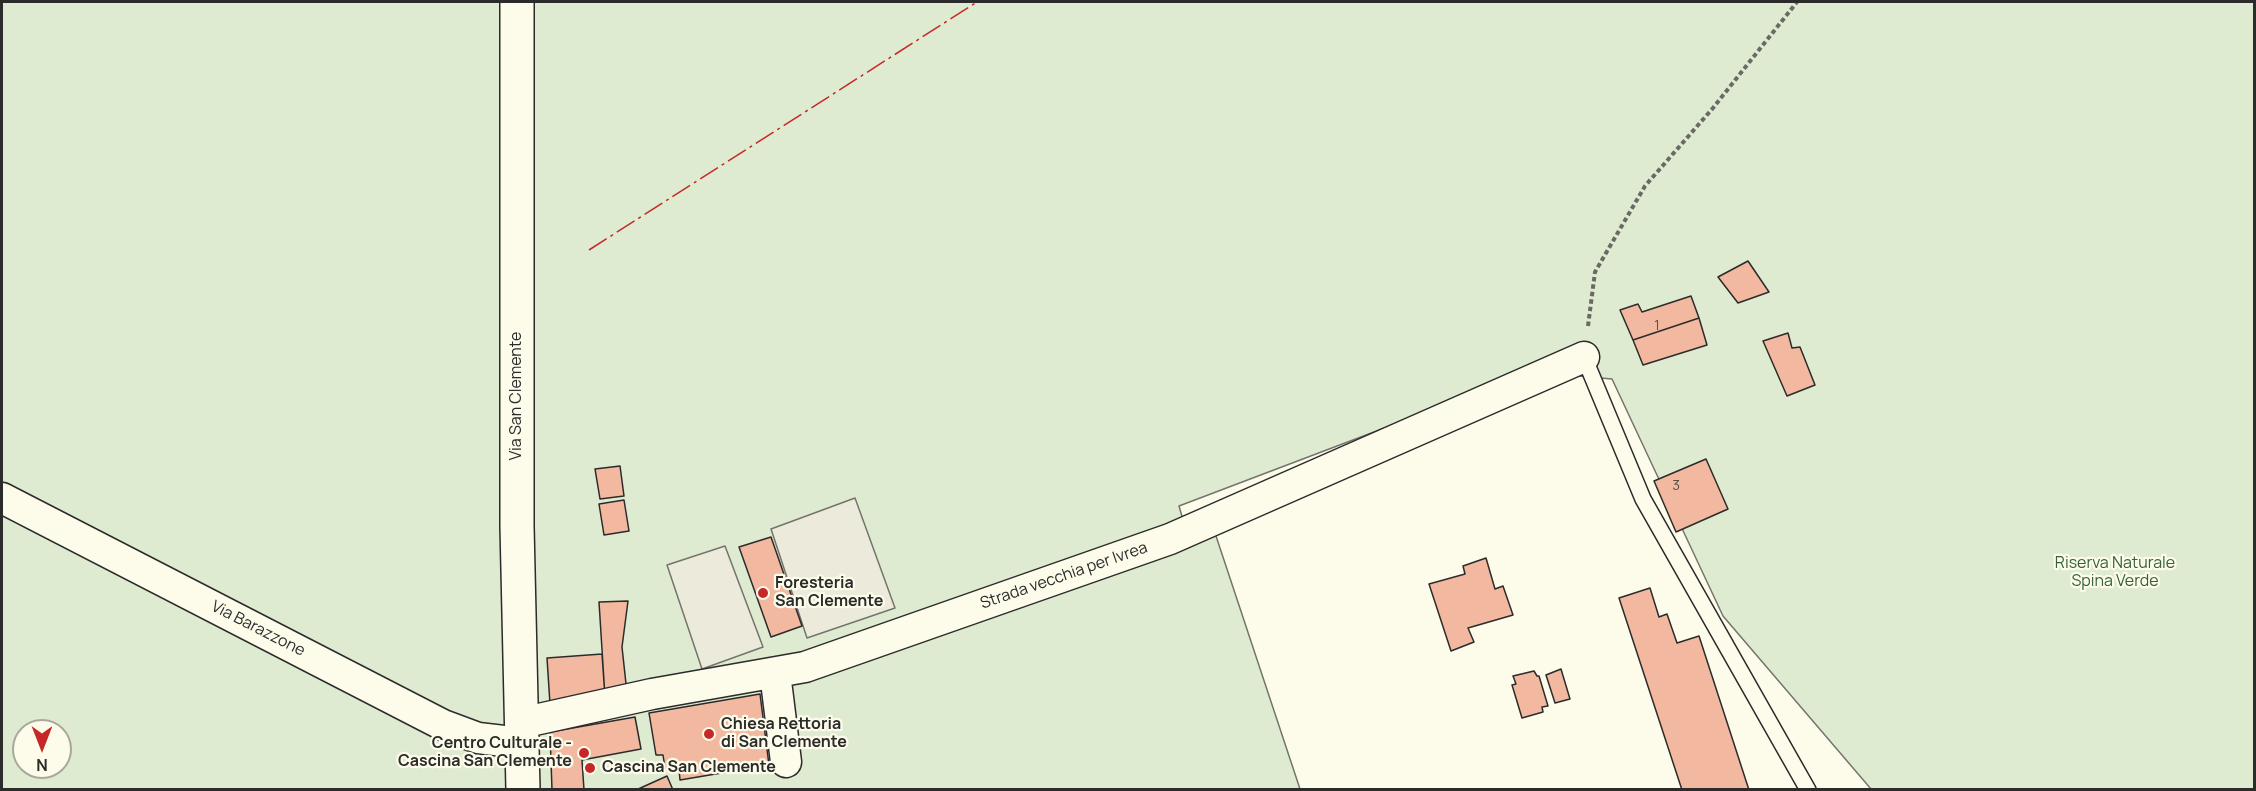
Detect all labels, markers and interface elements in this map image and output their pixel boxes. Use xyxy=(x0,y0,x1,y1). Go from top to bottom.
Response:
house number: 1 xyxy=(1654,318,1660,334)
street label: Via San Clemente xyxy=(507,332,527,460)
house number: 3 xyxy=(1672,478,1680,494)
street label: Strada vecchia per Ivrea xyxy=(978,538,1150,614)
park label: Riserva Naturale Spina Verde xyxy=(2055,554,2175,592)
place label: Foresteria San Clemente xyxy=(775,574,883,612)
marker: Foresteria San Clemente xyxy=(756,586,770,600)
street label: Via Barazzone xyxy=(208,597,308,661)
place label: Chiesa Rettoria di San Clemente xyxy=(721,715,847,753)
north arrow xyxy=(12,719,72,779)
marker: Chiesa Rettoria di San Clemente xyxy=(702,727,716,741)
place label: Centro Culturale - Cascina San Clemente xyxy=(398,734,572,772)
marker: Centro Culturale - Cascina San Clemente xyxy=(577,746,591,760)
text: N xyxy=(36,754,48,776)
place label: Cascina San Clemente xyxy=(602,758,776,778)
marker: Cascina San Clemente xyxy=(583,761,597,775)

